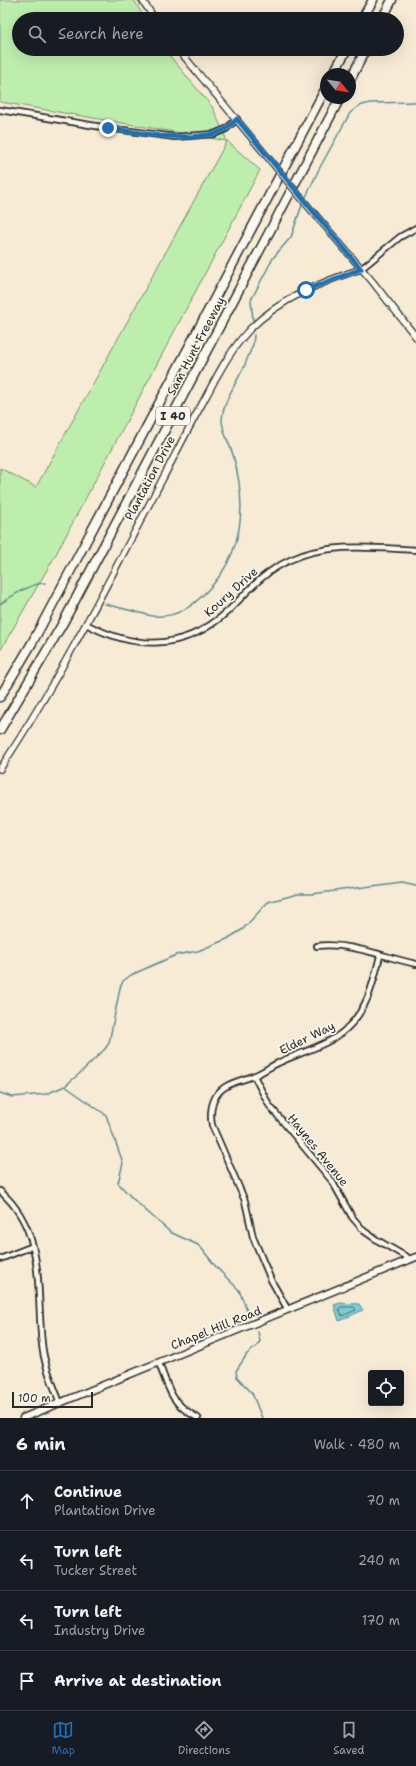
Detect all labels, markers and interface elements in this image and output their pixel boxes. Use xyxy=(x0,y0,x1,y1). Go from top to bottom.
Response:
search box xyxy=(12,12,404,56)
icon: search xyxy=(26,23,48,45)
text: Search here xyxy=(58,24,144,44)
north arrow xyxy=(320,68,356,104)
route end xyxy=(99,119,117,137)
route start xyxy=(297,281,315,299)
street label: Sam Hunt Freeway xyxy=(163,294,229,398)
road number: I 40 xyxy=(156,407,190,425)
street label: Plantation Drive xyxy=(121,433,179,523)
street label: Koury Drive xyxy=(201,563,261,620)
street label: Elder Way xyxy=(277,1018,337,1058)
street label: Haynes Avenue xyxy=(284,1110,352,1190)
street label: Chapel Hill Road xyxy=(168,1302,264,1354)
map controls xyxy=(368,1370,404,1406)
button: locate xyxy=(368,1370,404,1406)
scale bar xyxy=(12,1390,93,1409)
text: 100 m xyxy=(18,1391,51,1406)
text: 6 min xyxy=(16,1433,66,1455)
text: Walk · 480 m xyxy=(314,1436,400,1453)
text: Continue xyxy=(54,1482,122,1502)
icon: ahead xyxy=(16,1490,38,1512)
text: 70 m xyxy=(366,1492,400,1509)
text: Plantation Drive xyxy=(54,1502,156,1519)
text: Turn left xyxy=(54,1542,122,1562)
icon: left xyxy=(16,1550,38,1572)
text: 240 m xyxy=(358,1552,400,1569)
text: Tucker Street xyxy=(54,1562,137,1579)
text: Turn left xyxy=(54,1602,122,1622)
icon: left xyxy=(16,1610,38,1632)
text: 170 m xyxy=(362,1612,400,1629)
text: Industry Drive xyxy=(54,1622,145,1639)
icon: arrive xyxy=(16,1670,38,1692)
text: Arrive at destination xyxy=(54,1671,222,1691)
tab: Map xyxy=(51,1719,75,1758)
tab: Directions xyxy=(178,1719,230,1758)
tab: Saved xyxy=(333,1719,365,1758)

